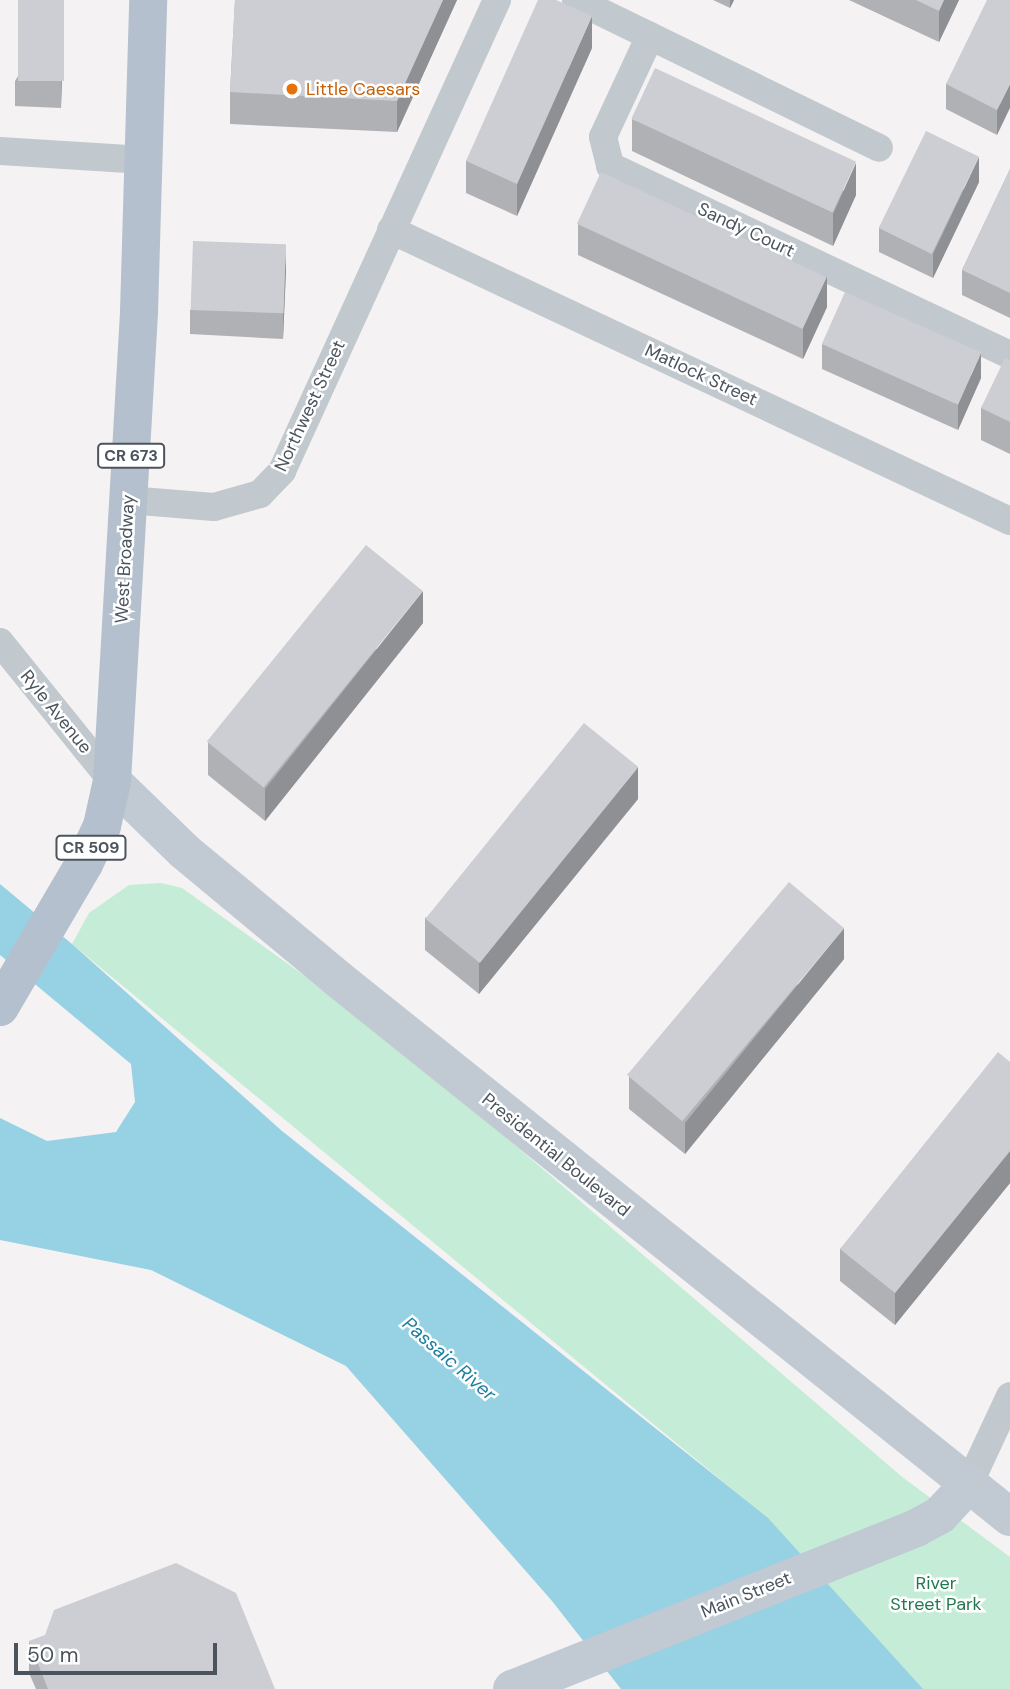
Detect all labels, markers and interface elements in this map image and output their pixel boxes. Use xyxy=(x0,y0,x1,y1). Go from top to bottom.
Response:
place label: Little Caesars xyxy=(306,78,420,100)
marker: Little Caesars xyxy=(284,81,300,97)
street label: Sandy Court xyxy=(694,198,798,262)
street label: Northwest Street xyxy=(270,337,350,475)
street label: Matlock Street xyxy=(641,340,761,410)
road number: CR 673 xyxy=(96,444,166,468)
street label: West Broadway xyxy=(111,494,139,624)
street label: Ryle Avenue xyxy=(16,666,96,758)
road number: CR 509 xyxy=(54,835,128,860)
street label: Presidential Boulevard xyxy=(478,1089,634,1221)
water label: Passaic River xyxy=(398,1312,500,1406)
street label: Main Street xyxy=(698,1567,794,1623)
park label: River Street Park xyxy=(890,1573,982,1616)
scale bar xyxy=(18,1630,220,1674)
text: 50 m xyxy=(27,1641,78,1669)

